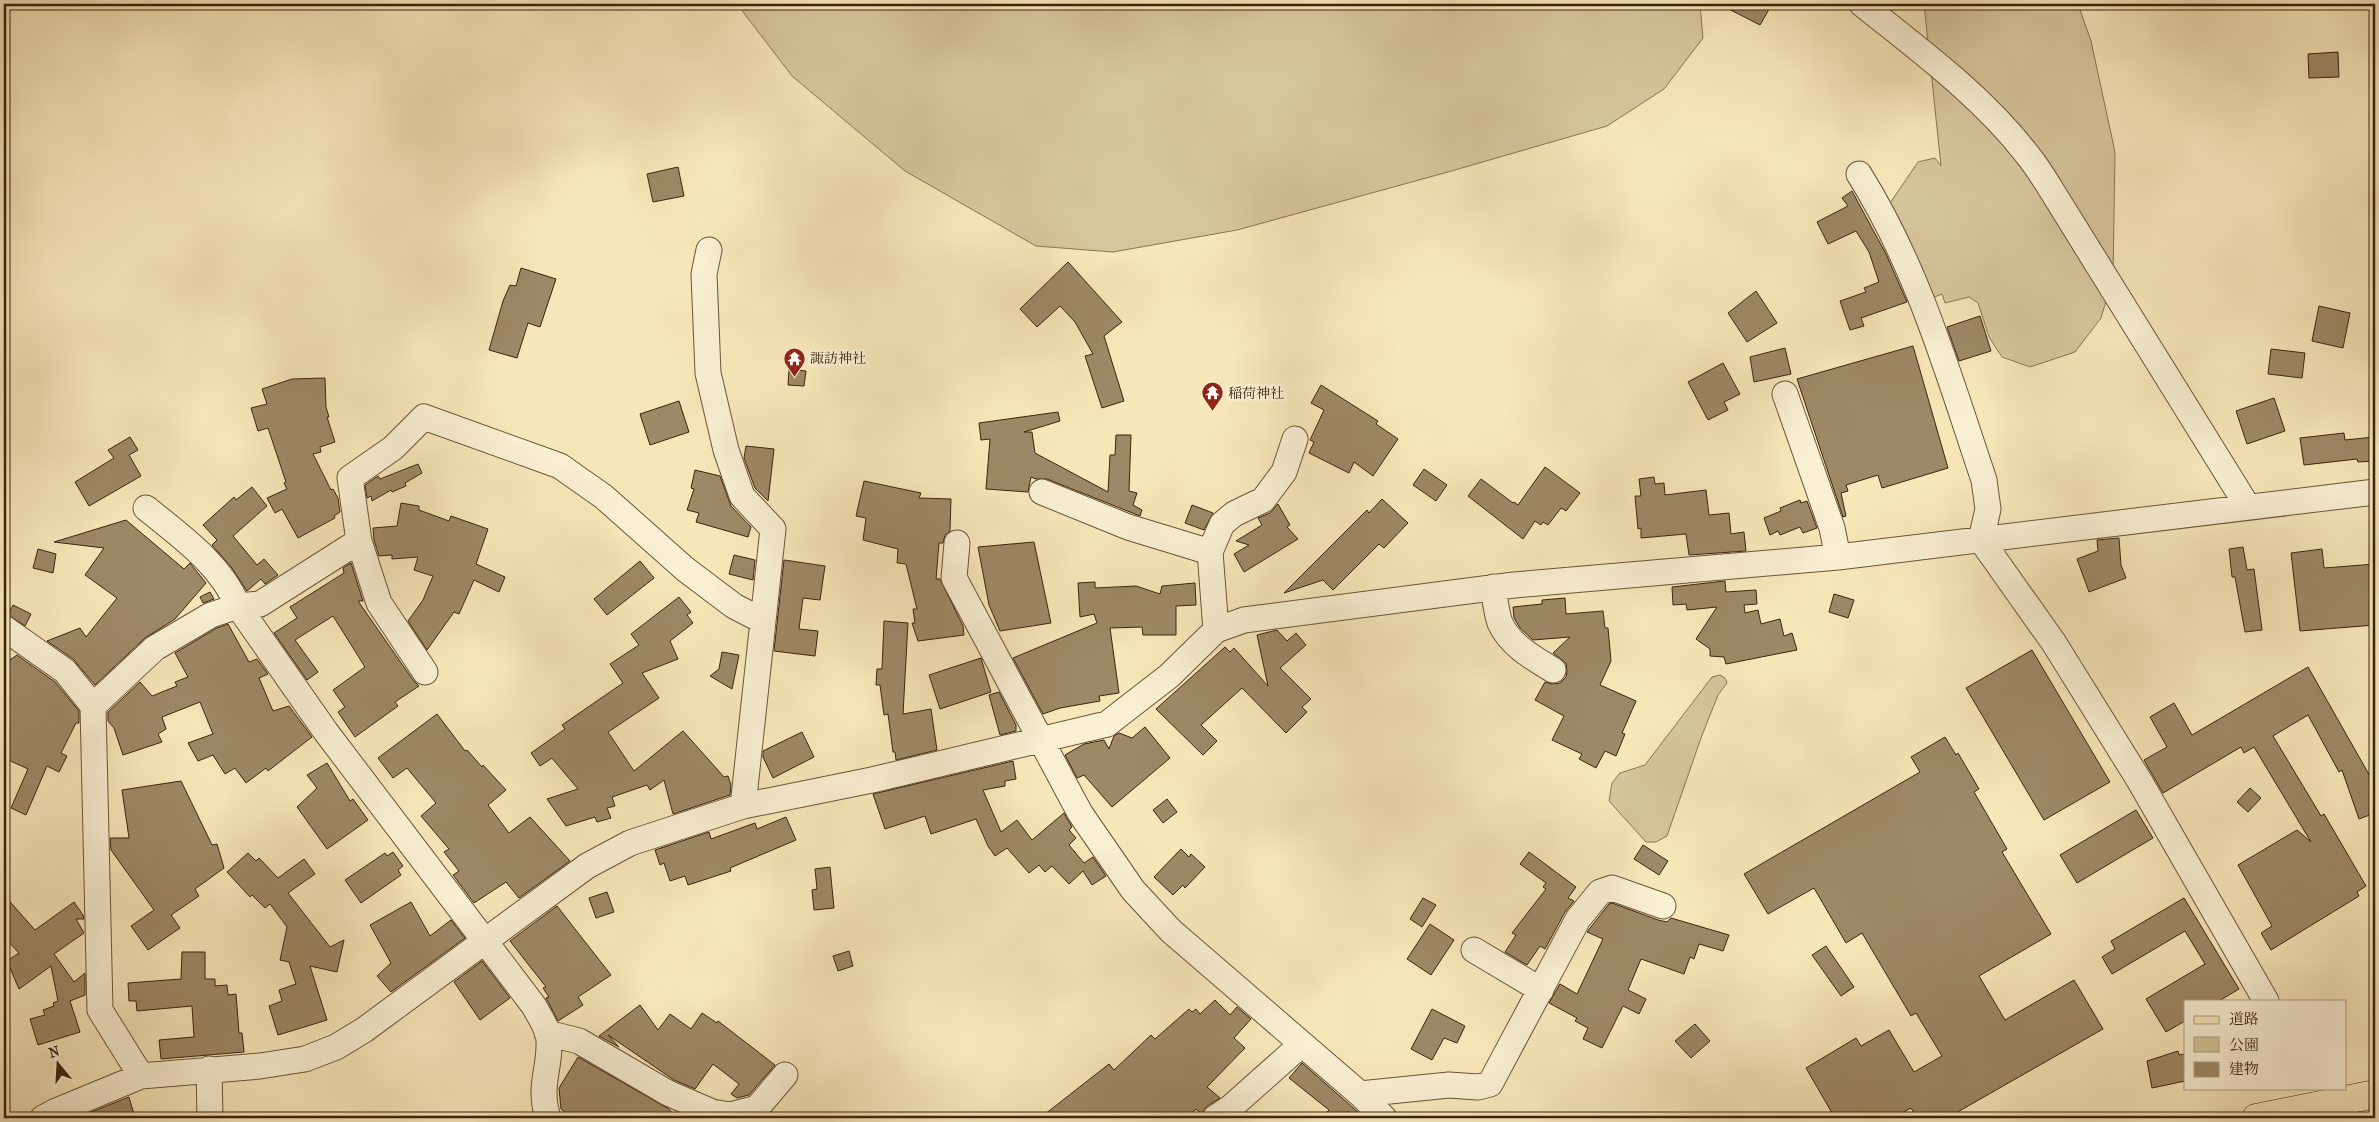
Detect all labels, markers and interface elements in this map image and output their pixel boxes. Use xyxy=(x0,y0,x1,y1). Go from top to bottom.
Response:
temple icon: 諏訪神社 xyxy=(782,346,806,377)
place label: 諏訪神社 xyxy=(810,350,866,367)
temple icon: 稲荷神社 xyxy=(1200,381,1224,412)
place label: 稲荷神社 xyxy=(1228,385,1284,402)
legend xyxy=(2184,1000,2346,1090)
text: 道路 xyxy=(2229,1010,2259,1028)
text: 公園 xyxy=(2229,1036,2259,1054)
north arrow xyxy=(32,1040,82,1090)
text: N xyxy=(46,1042,62,1062)
text: 建物 xyxy=(2229,1060,2259,1078)

